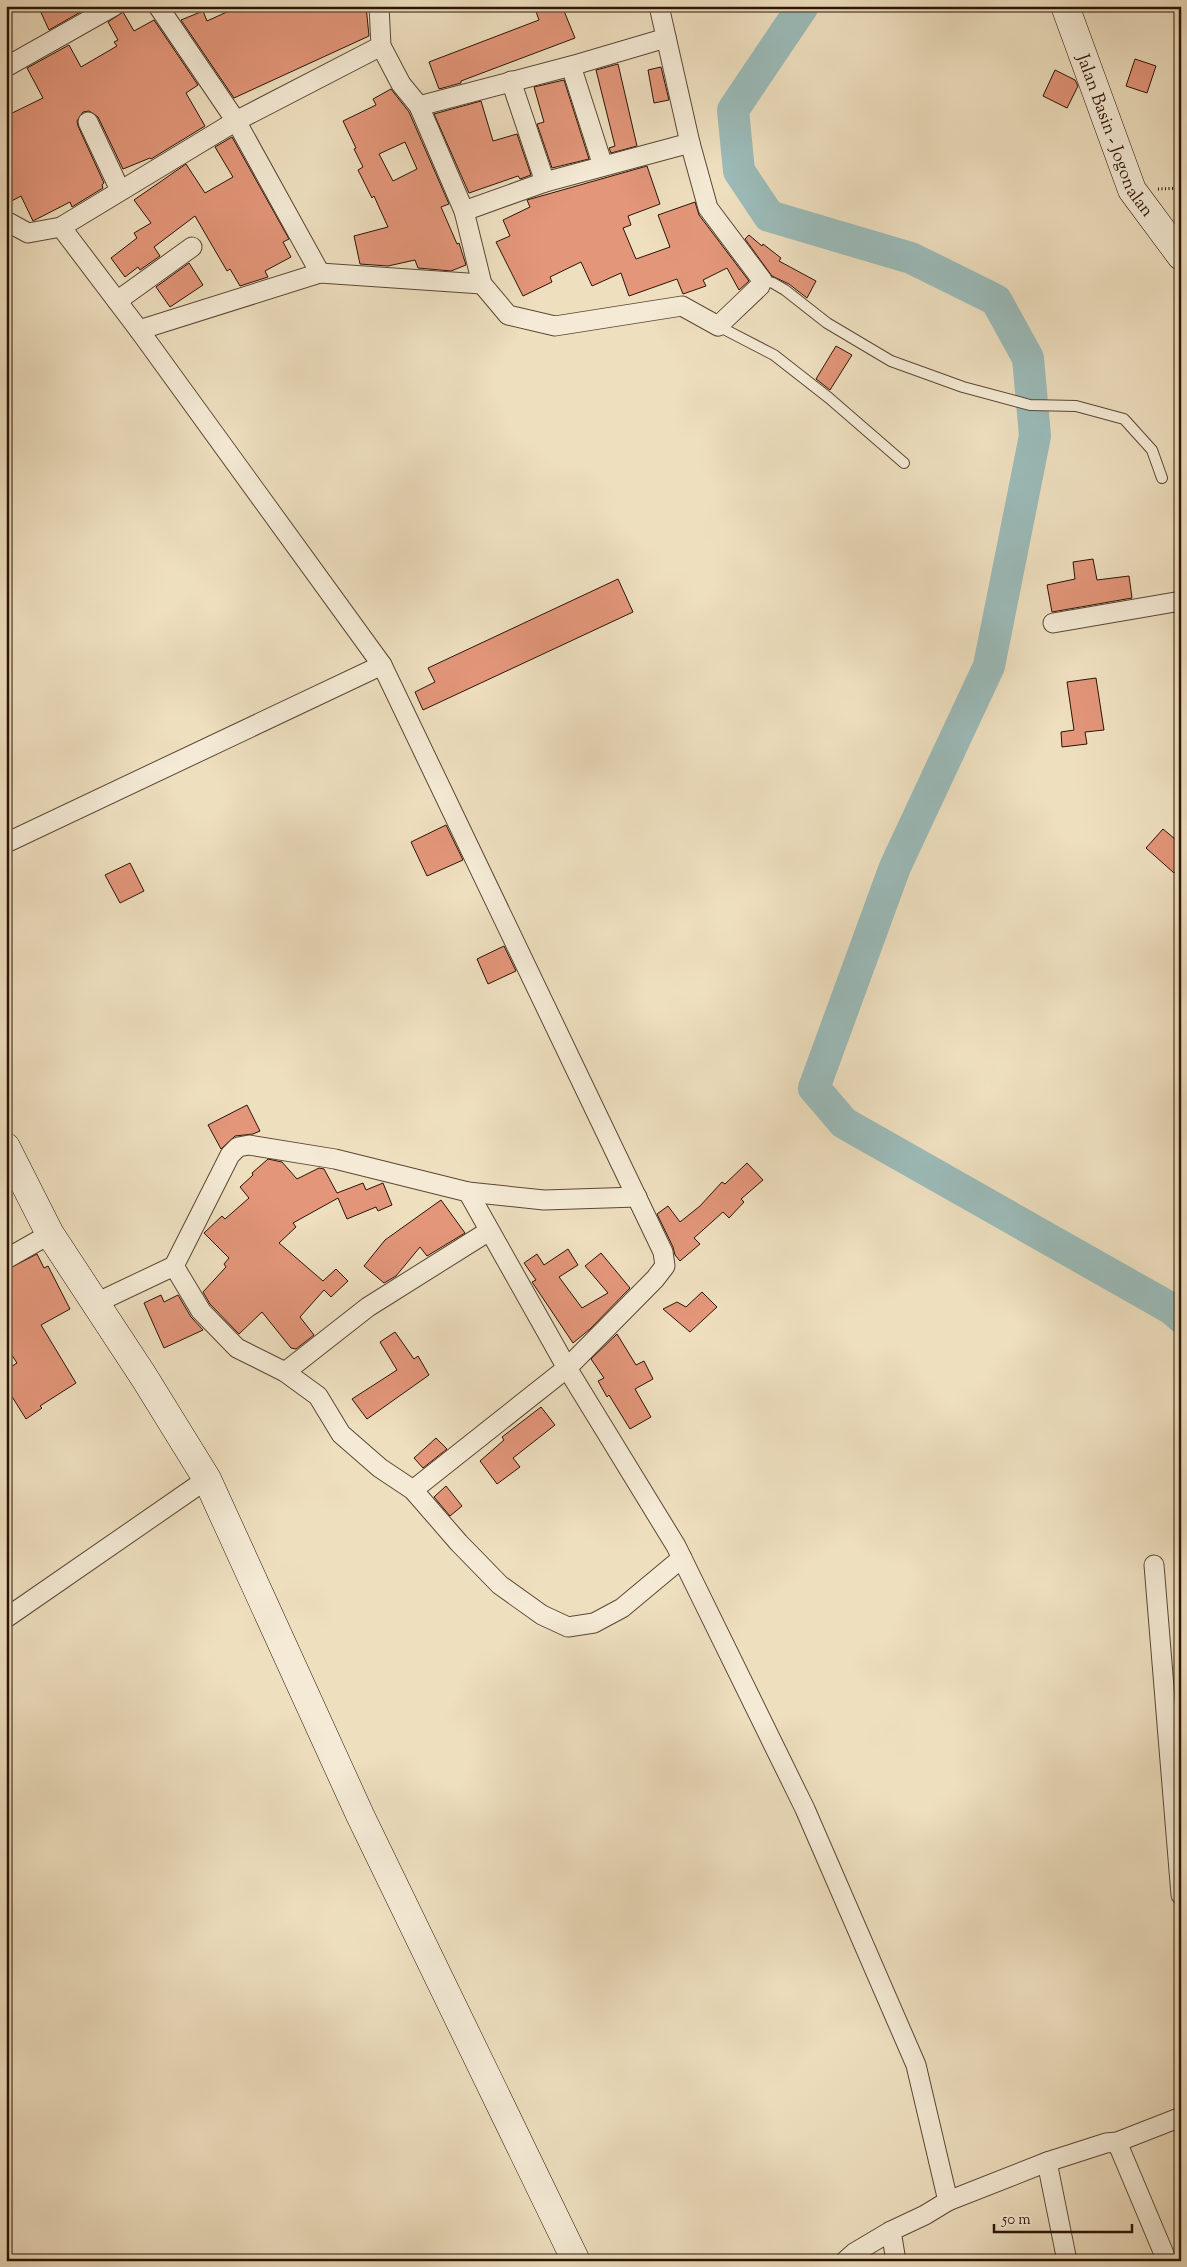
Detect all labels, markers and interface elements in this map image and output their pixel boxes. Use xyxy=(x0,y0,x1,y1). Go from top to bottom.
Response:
street label: Jalan Basin - Jogonalan xyxy=(1068,50,1159,224)
scale bar xyxy=(994,2202,1132,2234)
text: 50 m xyxy=(1001,2210,1031,2231)

